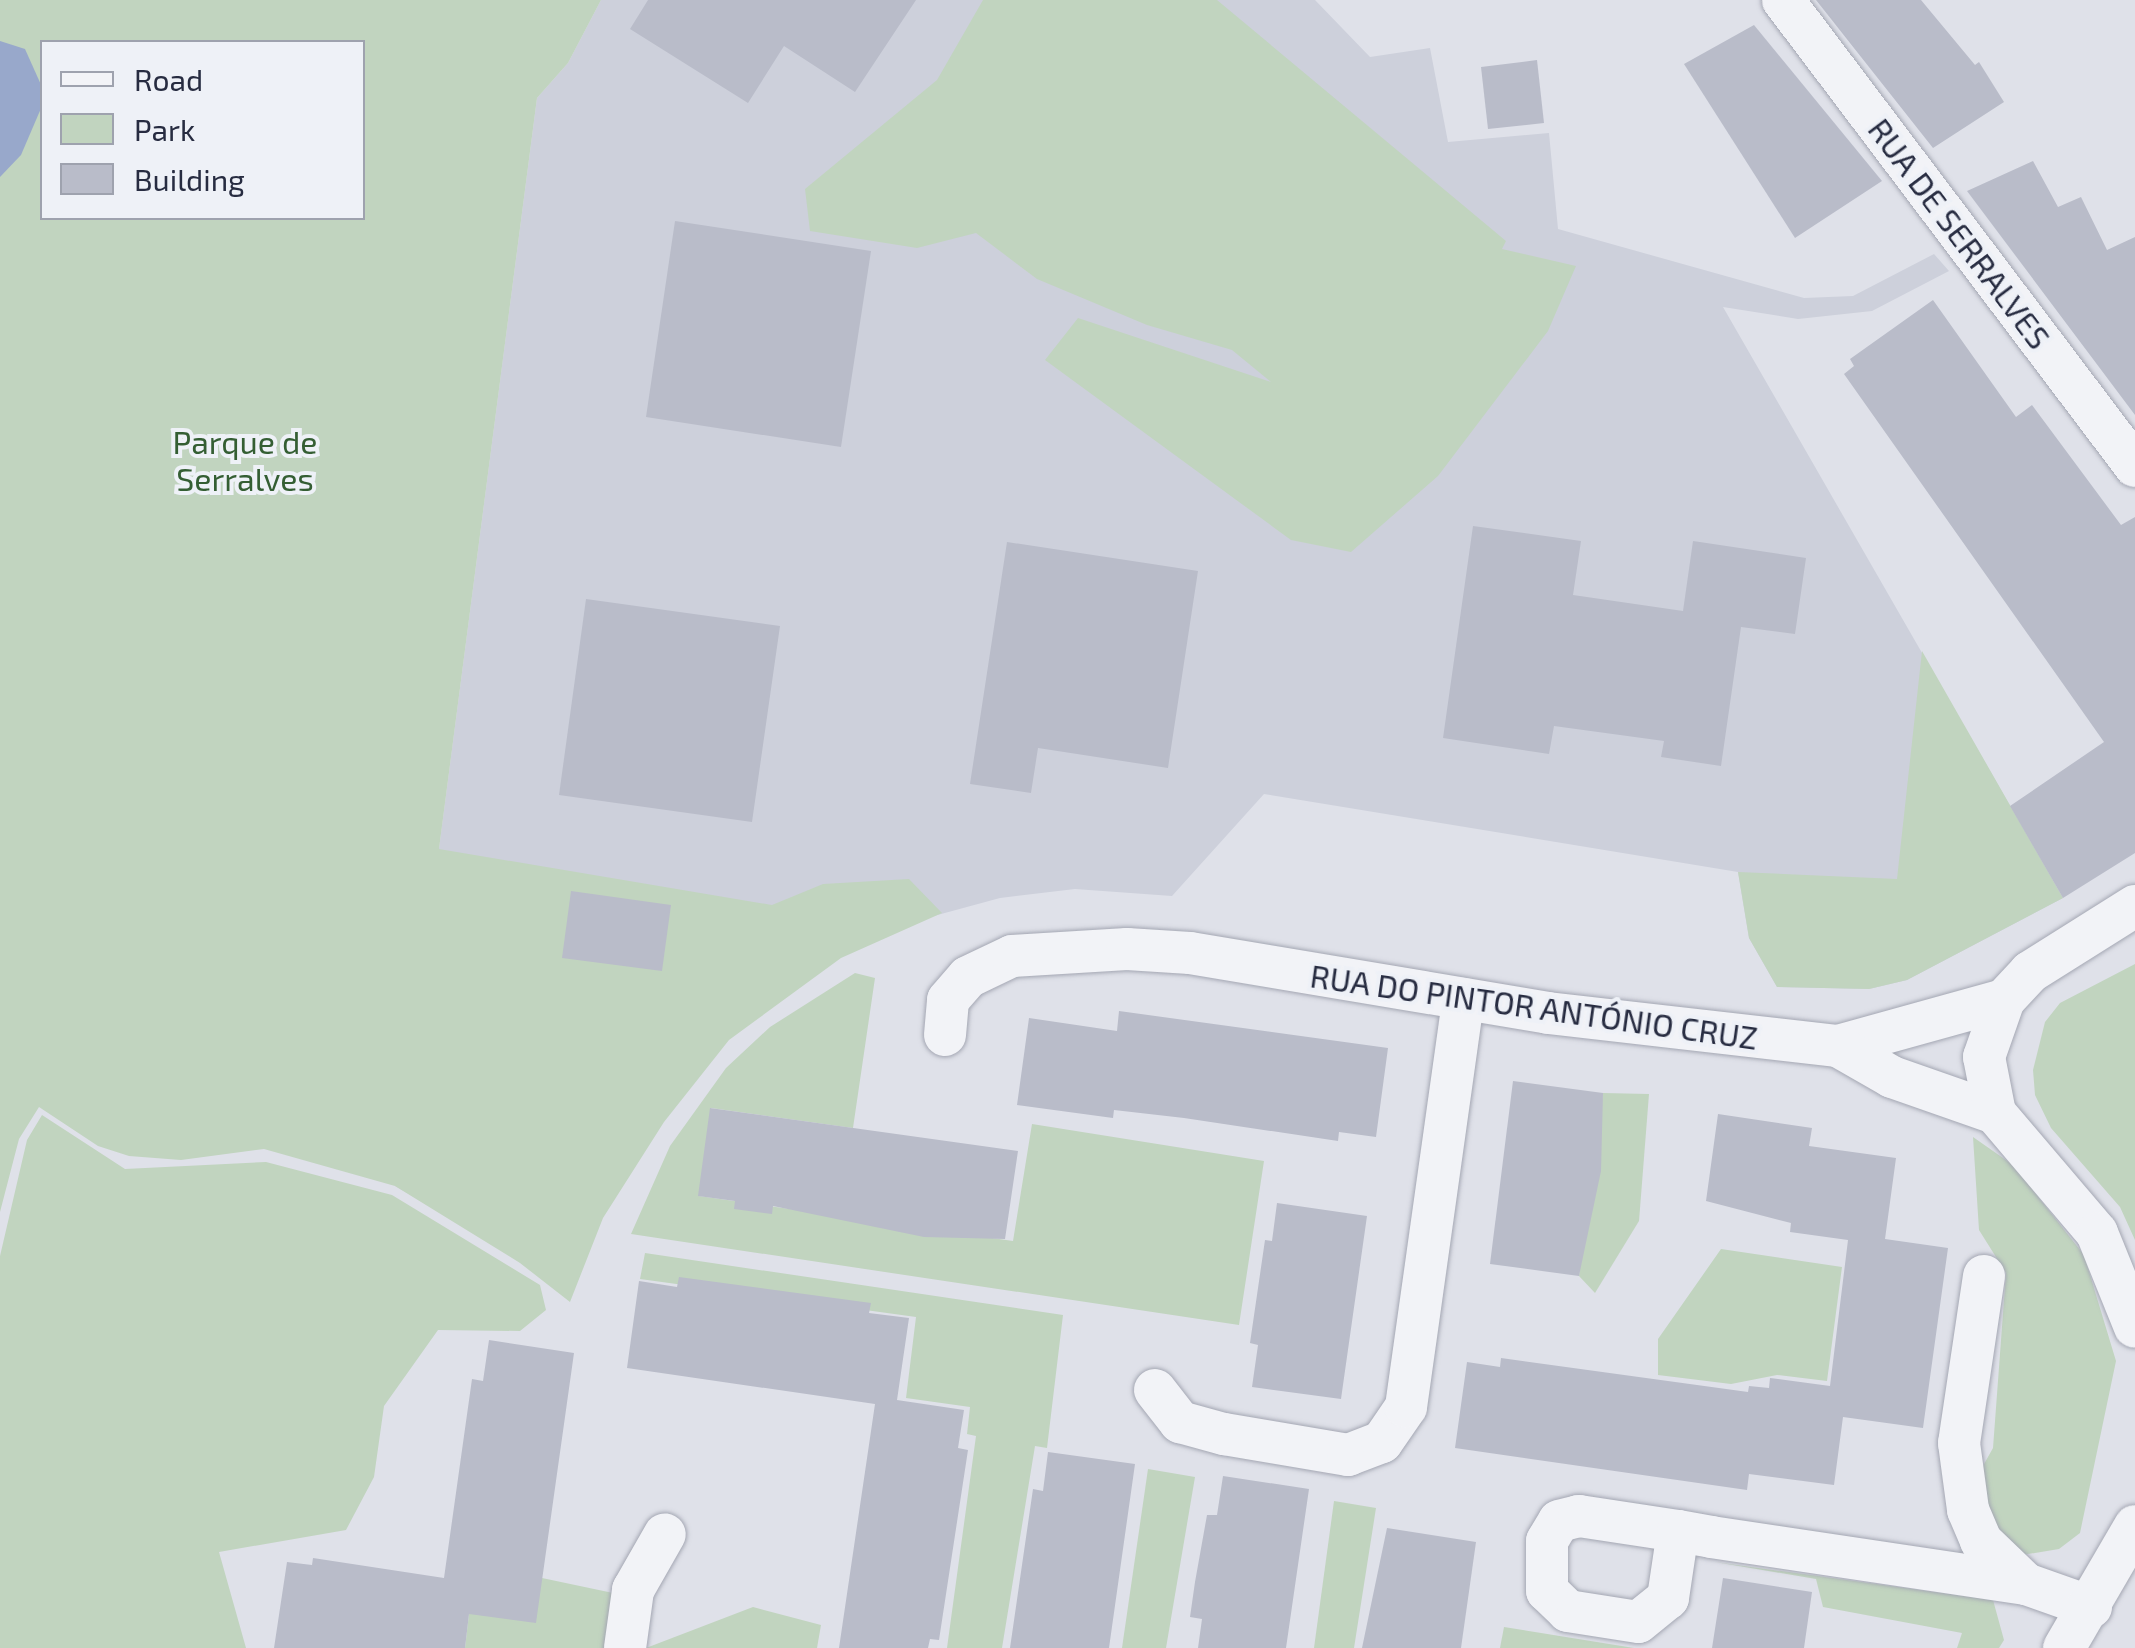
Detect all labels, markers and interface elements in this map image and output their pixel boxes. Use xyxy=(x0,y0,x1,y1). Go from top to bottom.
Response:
legend xyxy=(40,40,365,220)
text: Road xyxy=(134,61,203,97)
street label: RUA DE SERRALVES xyxy=(1861,110,2059,356)
text: Park xyxy=(134,111,195,147)
text: Building xyxy=(134,161,245,197)
park label: Parque de Serralves xyxy=(172,423,318,498)
street label: RUA DO PINTOR ANTÓNIO CRUZ xyxy=(1307,955,1761,1057)

